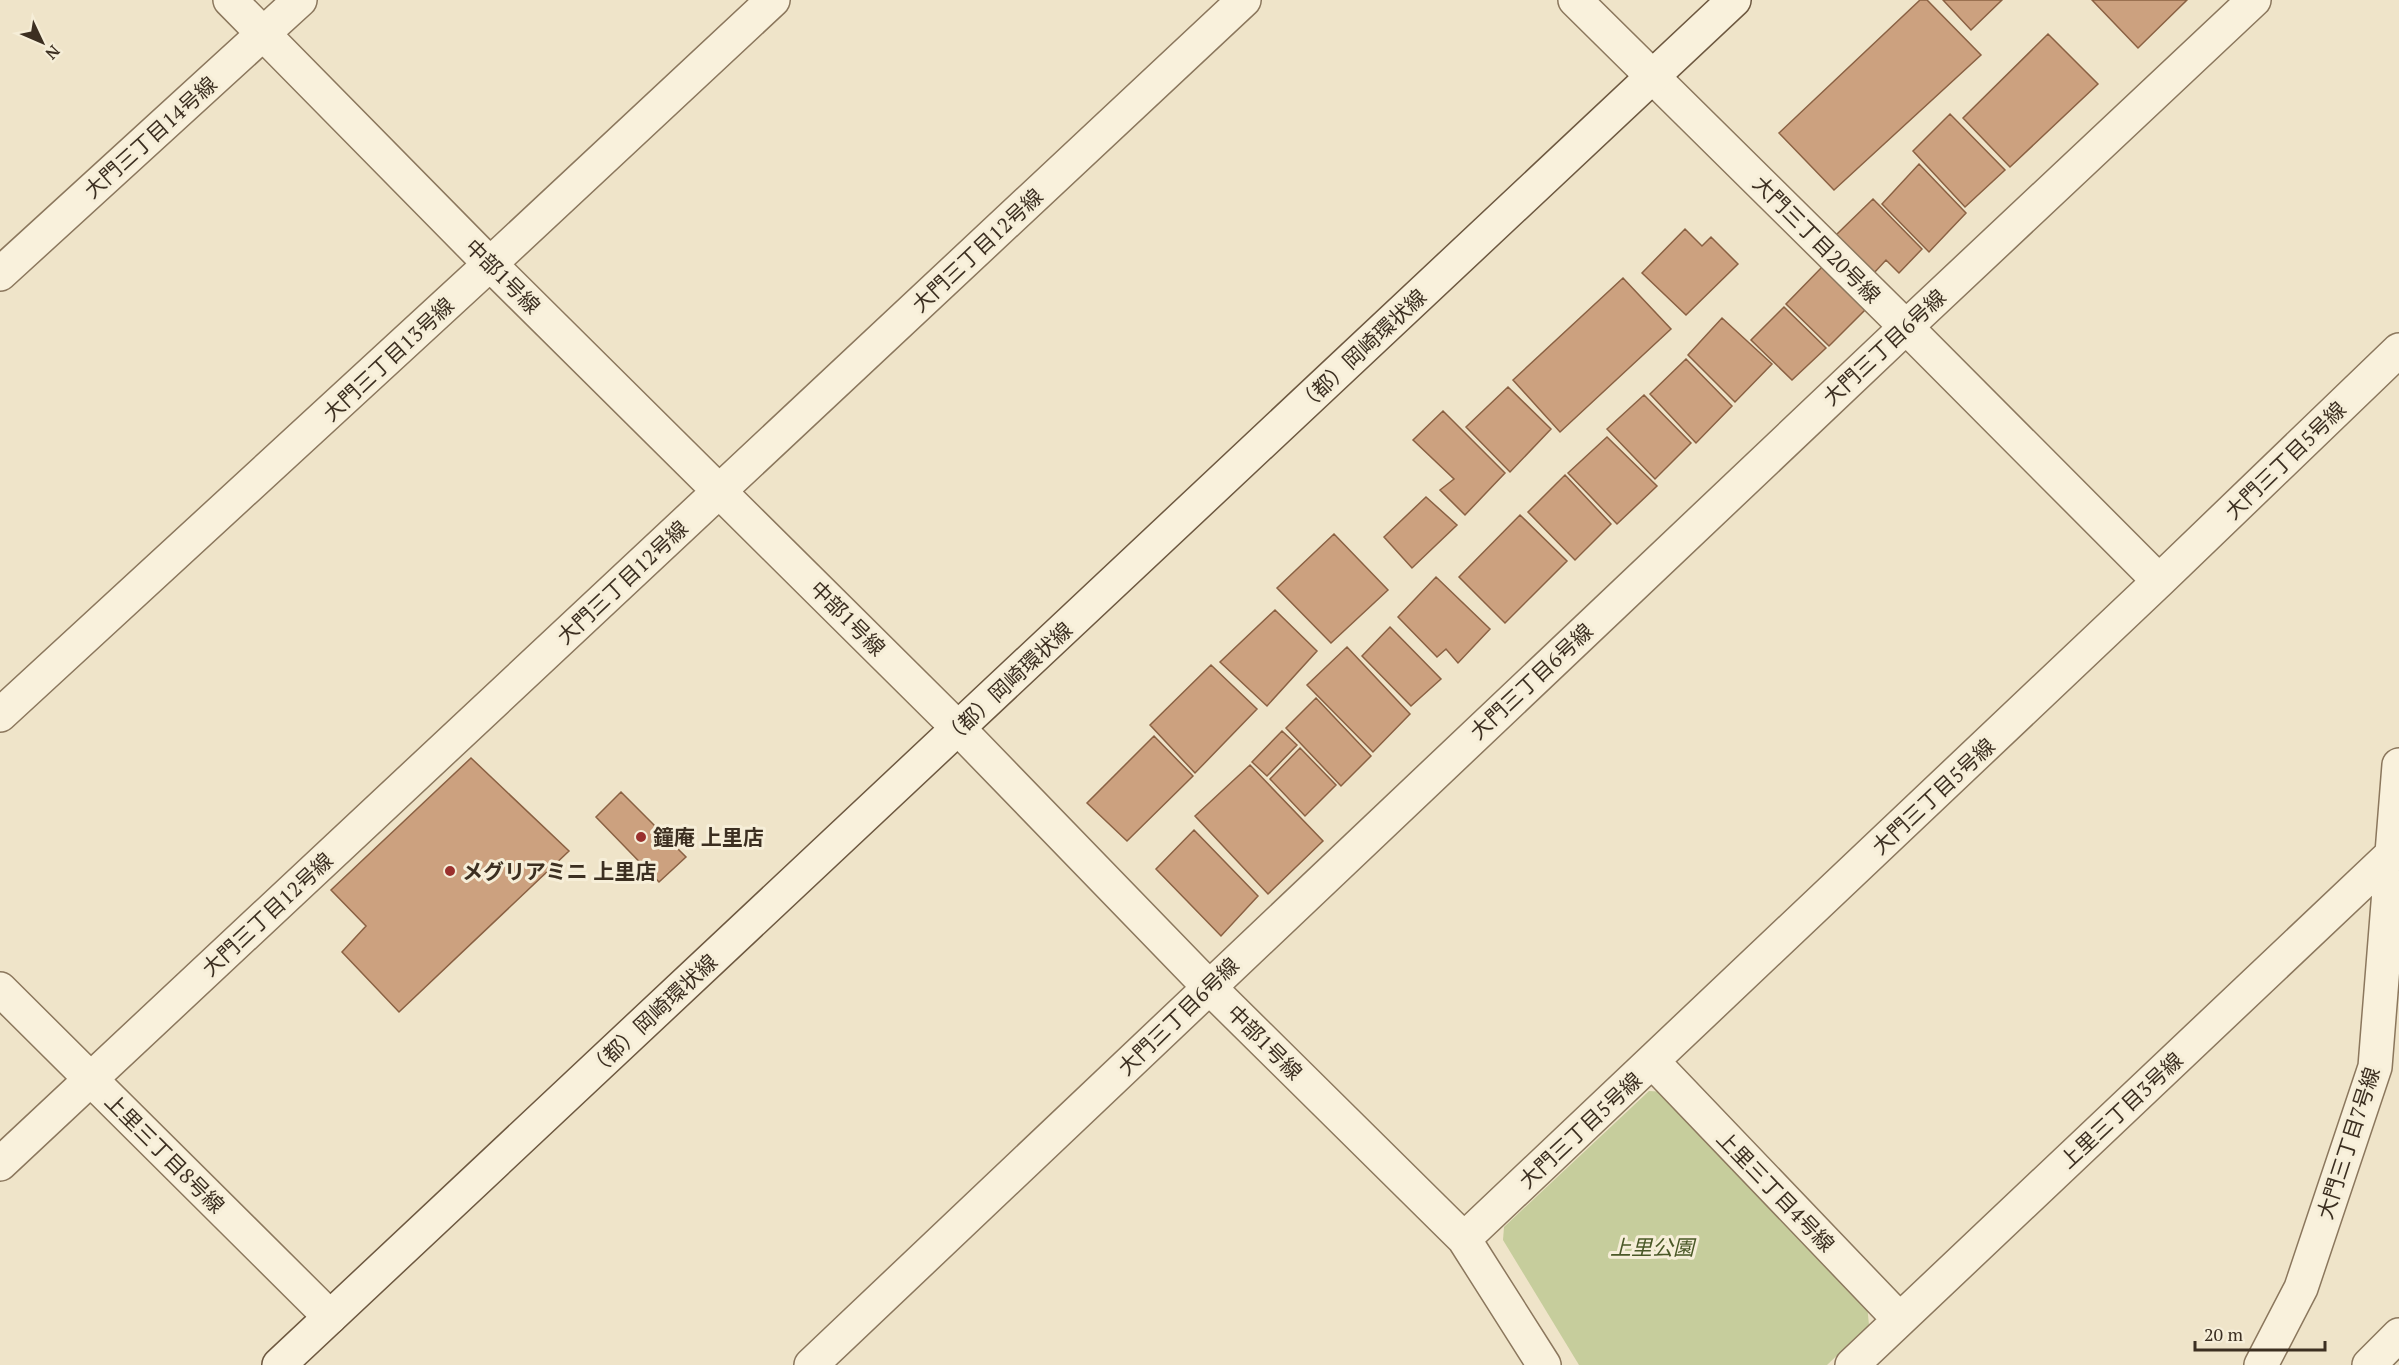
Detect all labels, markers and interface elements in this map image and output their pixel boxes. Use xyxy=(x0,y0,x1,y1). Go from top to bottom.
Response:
north arrow xyxy=(12,12,72,72)
text: N xyxy=(41,40,65,64)
street label: 大門三丁目14号線 xyxy=(78,70,222,204)
street label: 大門三丁目20号線 xyxy=(1747,169,1887,309)
street label: 大門三丁目12号線 xyxy=(906,182,1048,318)
street label: 中部1号線 xyxy=(459,232,547,320)
street label: （都）岡崎環状線 xyxy=(1290,282,1432,418)
street label: 大門三丁目6号線 xyxy=(1817,283,1951,411)
street label: 大門三丁目13号線 xyxy=(317,291,459,427)
street label: 大門三丁目5号線 xyxy=(2218,395,2352,525)
street label: 大門三丁目12号線 xyxy=(551,514,693,650)
street label: 中部1号線 xyxy=(804,574,892,662)
street label: （都）岡崎環状線 xyxy=(936,615,1078,751)
street label: 大門三丁目6号線 xyxy=(1464,617,1598,745)
street label: 大門三丁目5号線 xyxy=(1866,732,2000,860)
place label: 鐘庵 上里店 xyxy=(653,823,764,851)
marker: 鐘庵 上里店 xyxy=(634,830,648,844)
street label: 大門三丁目12号線 xyxy=(196,846,338,982)
place label: メグリアミニ 上里店 xyxy=(462,857,656,885)
marker: メグリアミニ 上里店 xyxy=(443,864,457,878)
street label: （都）岡崎環状線 xyxy=(581,947,723,1083)
street label: 大門三丁目6号線 xyxy=(1111,951,1245,1081)
street label: 中部1号線 xyxy=(1221,998,1309,1086)
street label: 上里三丁目3号線 xyxy=(2054,1046,2188,1174)
street label: 大門三丁目7号線 xyxy=(2310,1063,2386,1223)
street label: 大門三丁目5号線 xyxy=(1513,1066,1647,1194)
street label: 上里三丁目8号線 xyxy=(99,1087,231,1219)
street label: 上里三丁目4号線 xyxy=(1711,1124,1841,1258)
park label: 上里公園 xyxy=(1610,1233,1697,1261)
scale bar xyxy=(2195,1314,2326,1352)
text: 20 m xyxy=(2204,1322,2244,1346)

